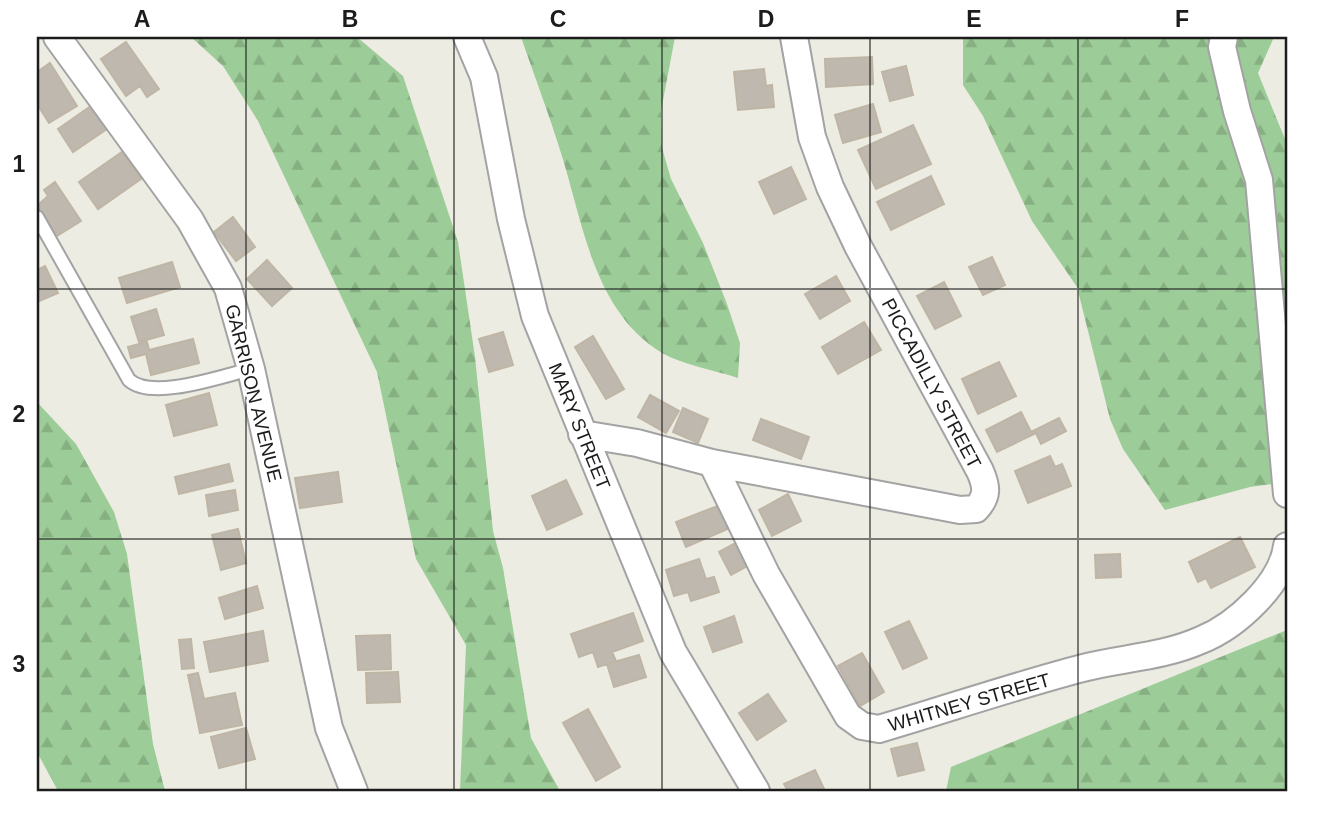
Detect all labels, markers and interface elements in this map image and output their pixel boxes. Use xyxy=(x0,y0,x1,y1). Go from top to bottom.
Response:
text: A xyxy=(134,6,150,32)
text: B xyxy=(342,6,358,32)
text: C xyxy=(550,6,566,32)
text: D xyxy=(758,6,774,32)
text: E xyxy=(966,6,982,32)
text: F xyxy=(1175,6,1189,32)
text: 1 xyxy=(13,151,26,177)
street label: PICCADILLY STREET xyxy=(878,295,985,472)
street label: GARRISON AVENUE xyxy=(221,302,286,484)
street label: MARY STREET xyxy=(545,360,615,493)
text: 2 xyxy=(13,401,25,427)
text: 3 xyxy=(13,651,25,677)
street label: WHITNEY STREET xyxy=(886,669,1053,736)

